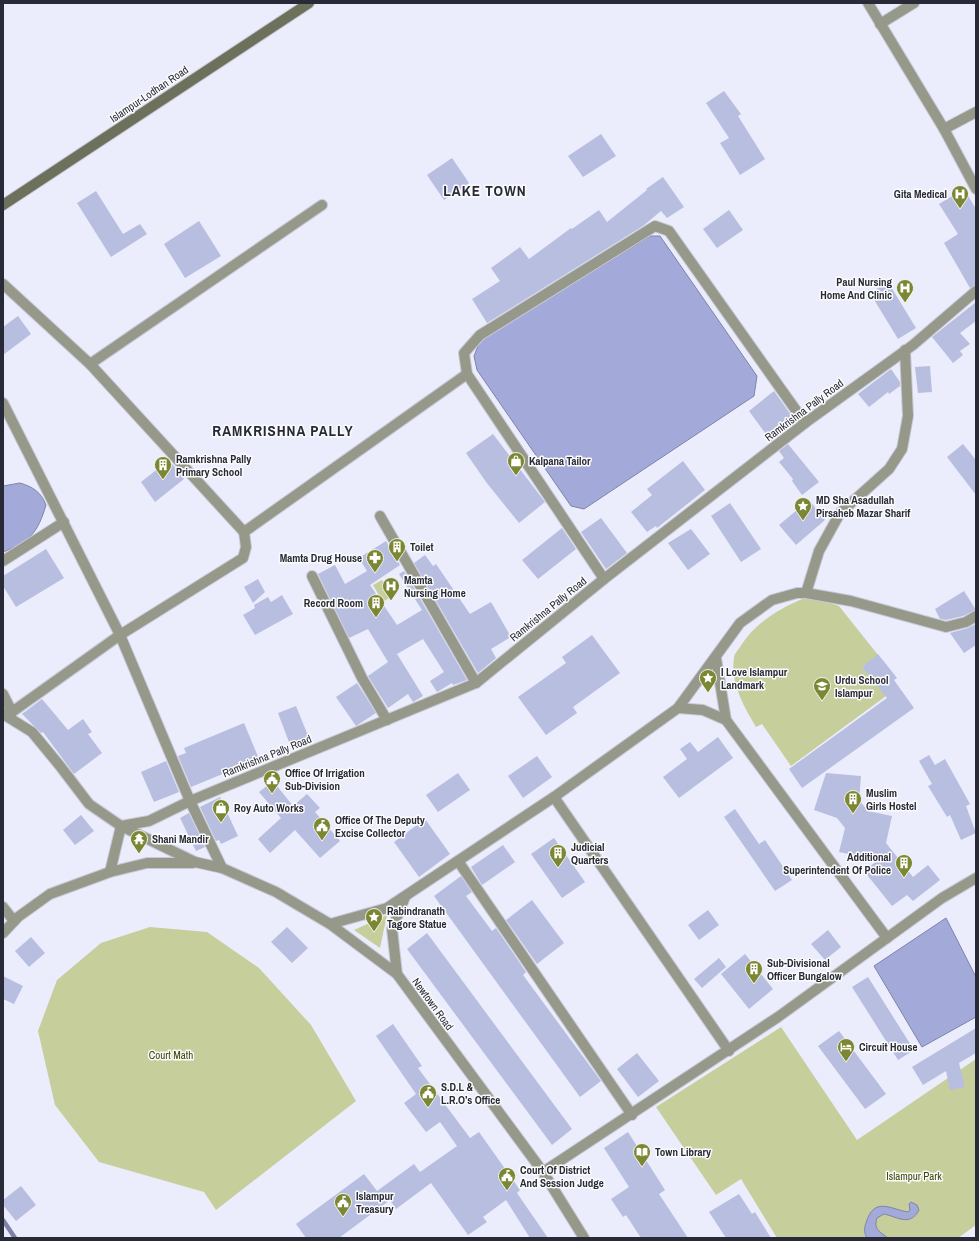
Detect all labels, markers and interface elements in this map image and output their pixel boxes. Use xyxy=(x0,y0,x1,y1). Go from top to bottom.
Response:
street label: Islampur-Lodhan Road xyxy=(107,63,191,125)
district label: LAKE TOWN xyxy=(443,180,527,201)
hospital icon: Gita Medical xyxy=(950,184,970,209)
place label: Gita Medical xyxy=(894,187,947,201)
place label: Paul Nursing Home And Clinic xyxy=(820,275,892,302)
hospital icon: Paul Nursing Home And Clinic xyxy=(895,278,915,303)
street label: Ramkrishna Pally Road xyxy=(762,376,846,444)
district label: RAMKRISHNA PALLY xyxy=(212,420,354,441)
shop icon: Kalpana Tailor xyxy=(506,451,526,476)
place label: Ramkrishna Pally Primary School xyxy=(176,452,251,479)
place label: Kalpana Tailor xyxy=(529,454,591,468)
building icon: Ramkrishna Pally Primary School xyxy=(153,455,173,480)
place label: MD Sha Asadullah Pirsaheb Mazar Sharif xyxy=(816,493,910,520)
place icon: MD Sha Asadullah Pirsaheb Mazar Sharif xyxy=(793,496,813,521)
building icon: Toilet xyxy=(387,537,407,562)
place label: Toilet xyxy=(410,540,433,554)
pharmacy icon: Mamta Drug House xyxy=(365,548,385,573)
place label: Mamta Drug House xyxy=(280,551,362,565)
place label: Mamta Nursing Home xyxy=(404,573,466,600)
street label: Ramkrishna Pally Road xyxy=(507,574,589,644)
hospital icon: Mamta Nursing Home xyxy=(381,576,401,601)
building icon: Record Room xyxy=(366,593,386,618)
place label: Record Room xyxy=(304,596,363,610)
place label: I Love Islampur Landmark xyxy=(721,665,788,692)
place icon: I Love Islampur Landmark xyxy=(698,668,718,693)
place label: Urdu School Islampur xyxy=(835,673,889,700)
school or university icon: Urdu School Islampur xyxy=(812,676,832,701)
street label: Ramkrishna Pally Road xyxy=(220,732,314,780)
place label: Office Of Irrigation Sub-Division xyxy=(285,766,365,793)
public building icon: Office Of Irrigation Sub-Division xyxy=(262,769,282,794)
place label: Muslim Girls Hostel xyxy=(866,786,917,813)
building icon: Muslim Girls Hostel xyxy=(843,789,863,814)
shop icon: Roy Auto Works xyxy=(211,798,231,823)
place label: Roy Auto Works xyxy=(234,801,304,815)
place label: Office Of The Deputy Excise Collector xyxy=(335,813,425,840)
public building icon: Office Of The Deputy Excise Collector xyxy=(312,816,332,841)
temple icon: Shani Mandir xyxy=(129,829,149,854)
place label: Shani Mandir xyxy=(152,832,209,846)
place label: Judicial Quarters xyxy=(571,840,609,867)
building icon: Judicial Quarters xyxy=(548,843,568,868)
place label: Additional Superintendent Of Police xyxy=(783,850,891,877)
building icon: Additional Superintendent Of Police xyxy=(894,853,914,878)
place label: Rabindranath Tagore Statue xyxy=(387,904,447,931)
place icon: Rabindranath Tagore Statue xyxy=(364,907,384,932)
place label: Sub-Divisional Officer Bungalow xyxy=(767,956,842,983)
building icon: Sub-Divisional Officer Bungalow xyxy=(744,959,764,984)
street label: Newtown Road xyxy=(409,975,457,1033)
hotel icon: Circuit House xyxy=(836,1037,856,1062)
place label: Circuit House xyxy=(859,1040,918,1054)
park label: Court Math xyxy=(149,1048,193,1062)
place label: S.D.L & L.R.O’s Office xyxy=(441,1080,500,1107)
public building icon: S.D.L & L.R.O’s Office xyxy=(418,1083,438,1108)
library icon: Town Library xyxy=(632,1142,652,1167)
place label: Town Library xyxy=(655,1145,711,1159)
place label: Court Of District And Session Judge xyxy=(520,1163,604,1190)
public building icon: Court Of District And Session Judge xyxy=(497,1166,517,1191)
park label: Islampur Park xyxy=(886,1169,942,1183)
place label: Islampur Treasury xyxy=(356,1189,394,1216)
public building icon: Islampur Treasury xyxy=(333,1192,353,1217)

